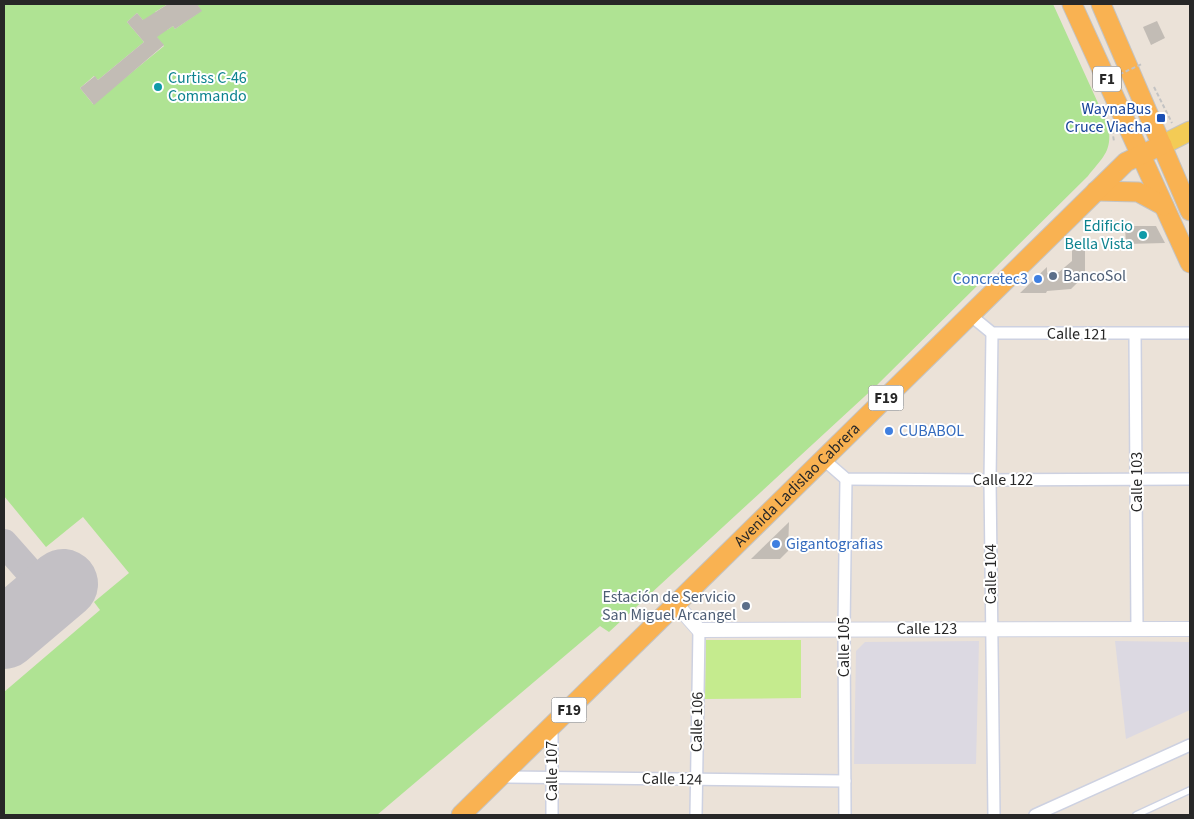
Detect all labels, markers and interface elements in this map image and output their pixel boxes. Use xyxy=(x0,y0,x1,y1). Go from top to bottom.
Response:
road number: F1 xyxy=(1093,66,1121,92)
place label: Curtiss C-46 Commando xyxy=(168,67,247,107)
marker: Curtiss C-46 Commando xyxy=(152,81,164,93)
place label: WaynaBus Cruce Viacha xyxy=(1065,98,1151,138)
marker: WaynaBus Cruce Viacha xyxy=(1155,112,1167,124)
place label: Edificio Bella Vista xyxy=(1065,215,1133,255)
marker: Edificio Bella Vista xyxy=(1137,229,1149,241)
place label: BancoSol xyxy=(1063,265,1126,287)
place label: Concretec3 xyxy=(953,268,1028,290)
marker: BancoSol xyxy=(1047,270,1059,282)
marker: Concretec3 xyxy=(1032,273,1044,285)
street label: Calle 121 xyxy=(1047,322,1107,346)
road number: F19 xyxy=(868,386,904,410)
street label: Avenida Ladislao Cabrera xyxy=(729,418,865,552)
place label: CUBABOL xyxy=(899,420,964,442)
marker: CUBABOL xyxy=(883,425,895,437)
street label: Calle 103 xyxy=(1126,452,1148,512)
street label: Calle 122 xyxy=(973,469,1033,491)
place label: Gigantografias xyxy=(786,533,883,555)
marker: Gigantografias xyxy=(770,538,782,550)
street label: Calle 104 xyxy=(980,544,1002,604)
place label: Estación de Servicio San Miguel Arcangel xyxy=(602,586,736,626)
marker: Estación de Servicio San Miguel Arcangel xyxy=(740,600,752,612)
street label: Calle 105 xyxy=(833,617,855,677)
street label: Calle 123 xyxy=(897,618,957,640)
street label: Calle 106 xyxy=(685,692,709,752)
road number: F19 xyxy=(552,698,586,722)
street label: Calle 107 xyxy=(541,741,563,801)
street label: Calle 124 xyxy=(642,767,702,791)

